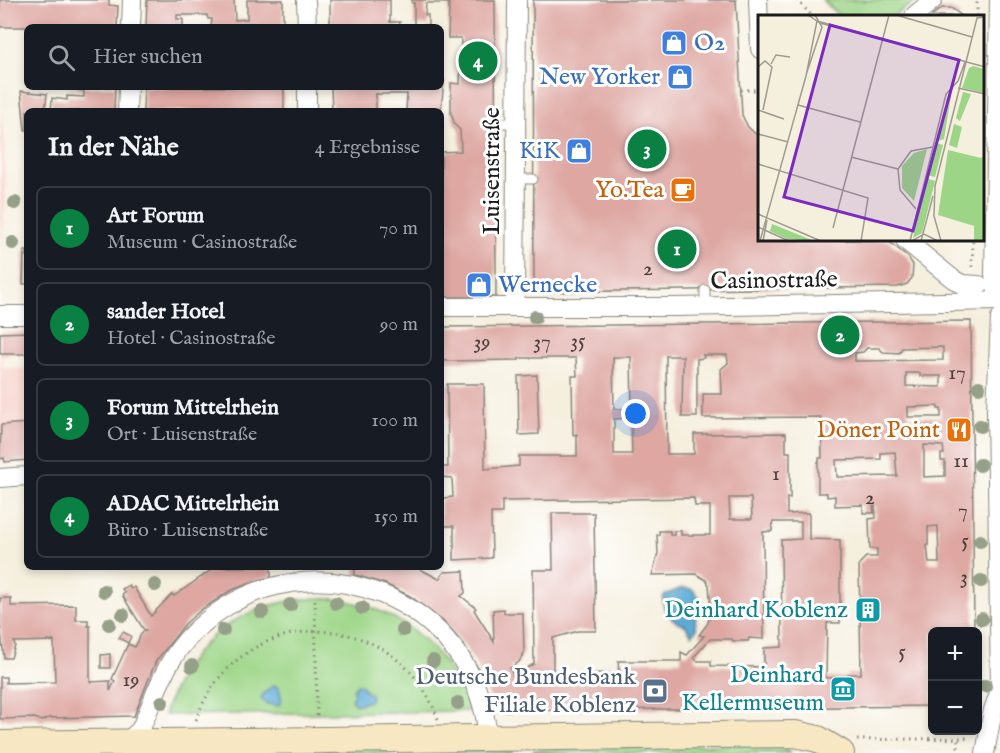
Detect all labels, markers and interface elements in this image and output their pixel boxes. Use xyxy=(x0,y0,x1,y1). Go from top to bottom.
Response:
inset map xyxy=(758,15,985,242)
search box xyxy=(24,24,444,90)
shop icon: O2 xyxy=(659,28,689,58)
place label: O2 xyxy=(694,28,725,59)
pin: 4 xyxy=(458,38,498,84)
icon: search xyxy=(45,41,78,74)
text: Hier suchen xyxy=(93,43,203,71)
place label: New Yorker xyxy=(539,62,660,93)
shop icon: New Yorker xyxy=(665,62,695,92)
street label: Luisenstraße xyxy=(477,107,508,235)
pin: 3 xyxy=(628,126,666,172)
text: In der Nähe xyxy=(48,131,179,164)
text: 4 Ergebnisse xyxy=(315,135,420,160)
place label: KiK xyxy=(519,136,561,167)
shop icon: KiK xyxy=(564,136,594,166)
place label: Yo.Tea xyxy=(595,175,665,206)
cafe icon: Yo.Tea xyxy=(668,175,698,205)
text: Art Forum xyxy=(107,202,204,230)
text: 1 xyxy=(66,216,73,241)
text: 70 m xyxy=(379,216,418,241)
pin: 1 xyxy=(658,226,696,272)
text: Museum · Casinostraße xyxy=(107,230,297,255)
house number: 2 xyxy=(643,256,653,283)
street label: Casinostraße xyxy=(710,264,838,298)
shop icon: Wernecke xyxy=(464,270,494,300)
place label: Wernecke xyxy=(498,270,597,301)
text: sander Hotel xyxy=(107,298,225,326)
text: 2 xyxy=(65,312,74,337)
text: 90 m xyxy=(380,312,418,337)
pin: 2 xyxy=(820,312,860,358)
text: Hotel · Casinostraße xyxy=(107,326,275,351)
house number: 35 xyxy=(570,328,586,355)
house number: 39 xyxy=(473,329,491,356)
house number: 37 xyxy=(533,329,551,356)
house number: 17 xyxy=(948,360,966,387)
text: Forum Mittelrhein xyxy=(107,394,279,422)
your location xyxy=(621,399,650,428)
text: 3 xyxy=(66,408,73,433)
text: 100 m xyxy=(371,408,418,433)
place label: Döner Point xyxy=(816,415,940,446)
restaurant icon: Döner Point xyxy=(944,415,974,445)
text: Ort · Luisenstraße xyxy=(107,422,257,447)
house number: 11 xyxy=(953,448,969,475)
house number: 1 xyxy=(772,461,780,488)
house number: 2 xyxy=(865,485,875,512)
text: ADAC Mittelrhein xyxy=(107,490,279,518)
house number: 7 xyxy=(958,498,968,525)
text: 4 xyxy=(65,504,74,529)
text: 150 m xyxy=(374,504,418,529)
text: Büro · Luisenstraße xyxy=(107,518,268,543)
house number: 5 xyxy=(961,528,969,555)
house number: 3 xyxy=(960,564,968,591)
place label: Deinhard Koblenz xyxy=(664,595,848,626)
building icon: Deinhard Koblenz xyxy=(853,595,883,625)
map controls xyxy=(928,627,982,735)
button: + xyxy=(928,627,982,681)
house number: 5 xyxy=(898,639,906,666)
place label: Deinhard Kellermuseum xyxy=(682,660,824,719)
place label: Deutsche Bundesbank Filiale Koblenz xyxy=(415,662,636,721)
house number: 19 xyxy=(123,667,140,694)
museum icon: Deinhard Kellermuseum xyxy=(828,674,858,704)
bank icon: Deutsche Bundesbank Filiale Koblenz xyxy=(640,676,670,706)
button: − xyxy=(928,681,982,735)

